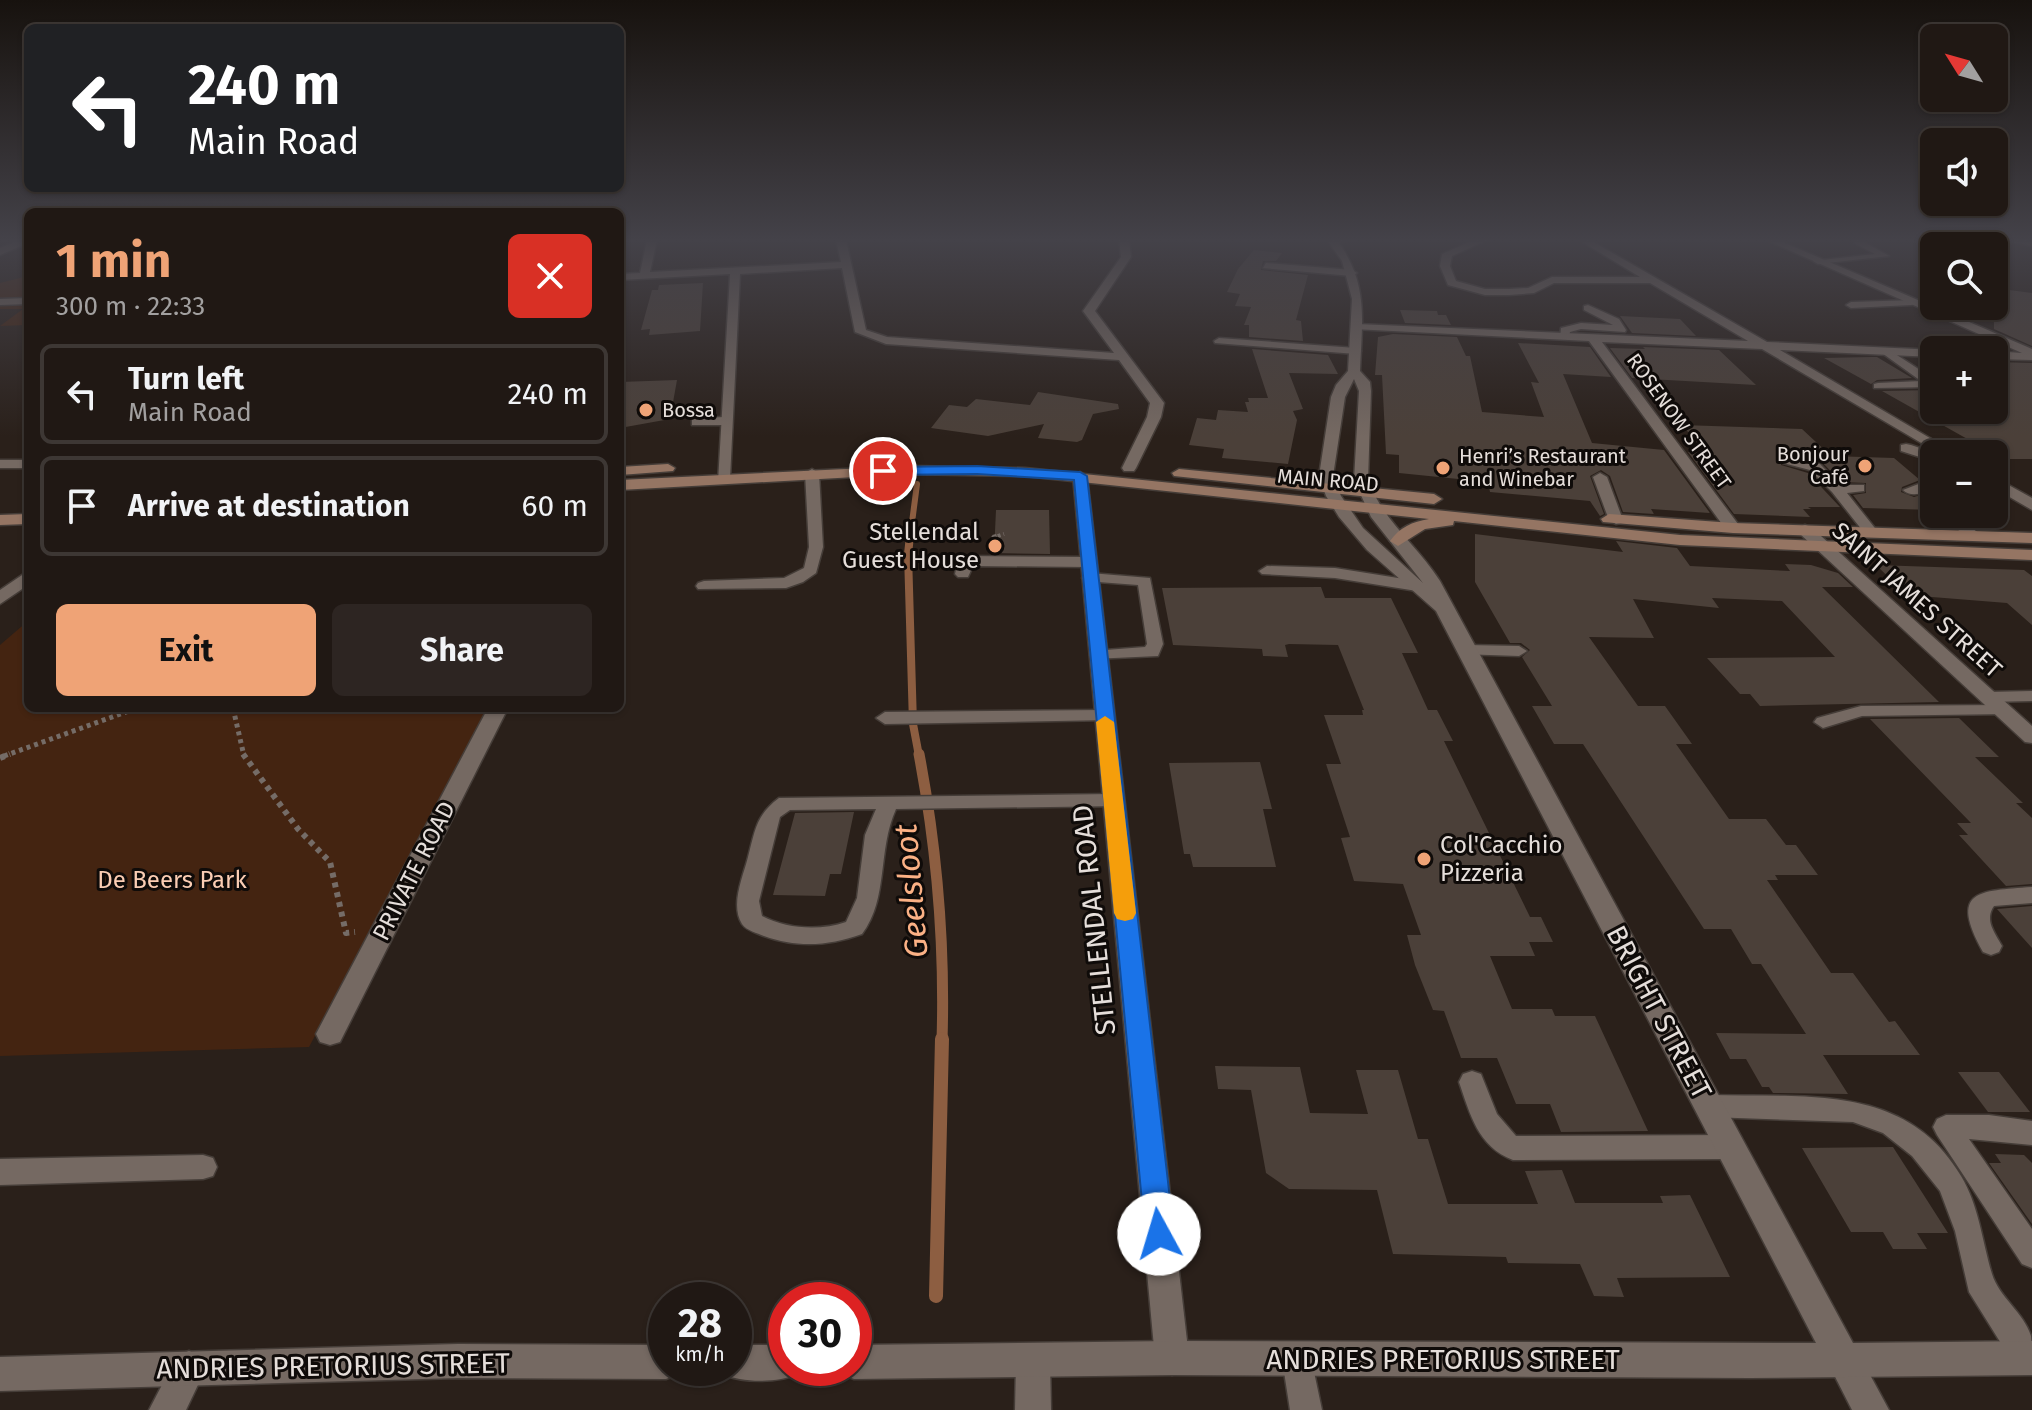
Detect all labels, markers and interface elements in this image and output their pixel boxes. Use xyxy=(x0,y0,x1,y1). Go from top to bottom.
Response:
north arrow xyxy=(1920,24,2008,112)
map controls xyxy=(1920,24,2008,528)
text: 240 m xyxy=(188,52,340,119)
icon: left xyxy=(56,56,160,160)
text: Main Road xyxy=(188,120,359,164)
button: sound xyxy=(1920,128,2008,216)
text: 1 min xyxy=(56,232,171,290)
button: search xyxy=(1920,232,2008,320)
button: close xyxy=(508,234,592,318)
text: 300 m · 22:33 xyxy=(56,291,205,322)
button: + xyxy=(1920,336,2008,424)
street label: ROSENOW STREET xyxy=(1622,349,1737,494)
text: Turn left xyxy=(128,361,244,397)
icon: left xyxy=(60,372,104,416)
text: 240 m xyxy=(508,376,588,412)
text: Main Road xyxy=(128,397,252,428)
place label: Bossa xyxy=(662,398,715,422)
marker: Bossa xyxy=(637,401,655,419)
pin xyxy=(849,437,917,505)
button: − xyxy=(1920,440,2008,528)
place label: Bonjour Café xyxy=(1777,442,1849,489)
place label: Henri’s Restaurant and Winebar xyxy=(1459,444,1627,491)
icon: arrive xyxy=(861,449,905,493)
marker: Bonjour Café xyxy=(1856,457,1874,475)
marker: Henri’s Restaurant and Winebar xyxy=(1434,459,1452,477)
street label: MAIN ROAD xyxy=(1276,464,1380,496)
icon: arrive xyxy=(60,484,104,528)
text: Arrive at destination xyxy=(128,488,410,524)
text: 60 m xyxy=(522,488,588,524)
street label: SAINT JAMES STREET xyxy=(1827,517,2008,684)
place label: Stellendal Guest House xyxy=(842,518,979,574)
marker: Stellendal Guest House xyxy=(986,537,1004,555)
button: Exit xyxy=(56,604,316,696)
button: Share xyxy=(332,604,592,696)
street label: PRIVATE ROAD xyxy=(367,797,461,945)
street label: STELLENDAL ROAD xyxy=(1066,803,1122,1037)
water label: Geelsloot xyxy=(886,822,936,960)
place label: Col'Cacchio Pizzeria xyxy=(1440,831,1562,887)
marker: Col'Cacchio Pizzeria xyxy=(1415,850,1433,868)
park label: De Beers Park xyxy=(97,866,247,894)
street label: BRIGHT STREET xyxy=(1600,920,1719,1105)
position arrow xyxy=(1117,1192,1201,1276)
speed limit sign: 30 xyxy=(768,1282,872,1386)
text: 28 xyxy=(678,1300,722,1348)
text: km/h xyxy=(675,1342,725,1366)
street label: ANDRIES PRETORIUS STREET xyxy=(1266,1343,1620,1376)
street label: ANDRIES PRETORIUS STREET xyxy=(156,1346,511,1386)

